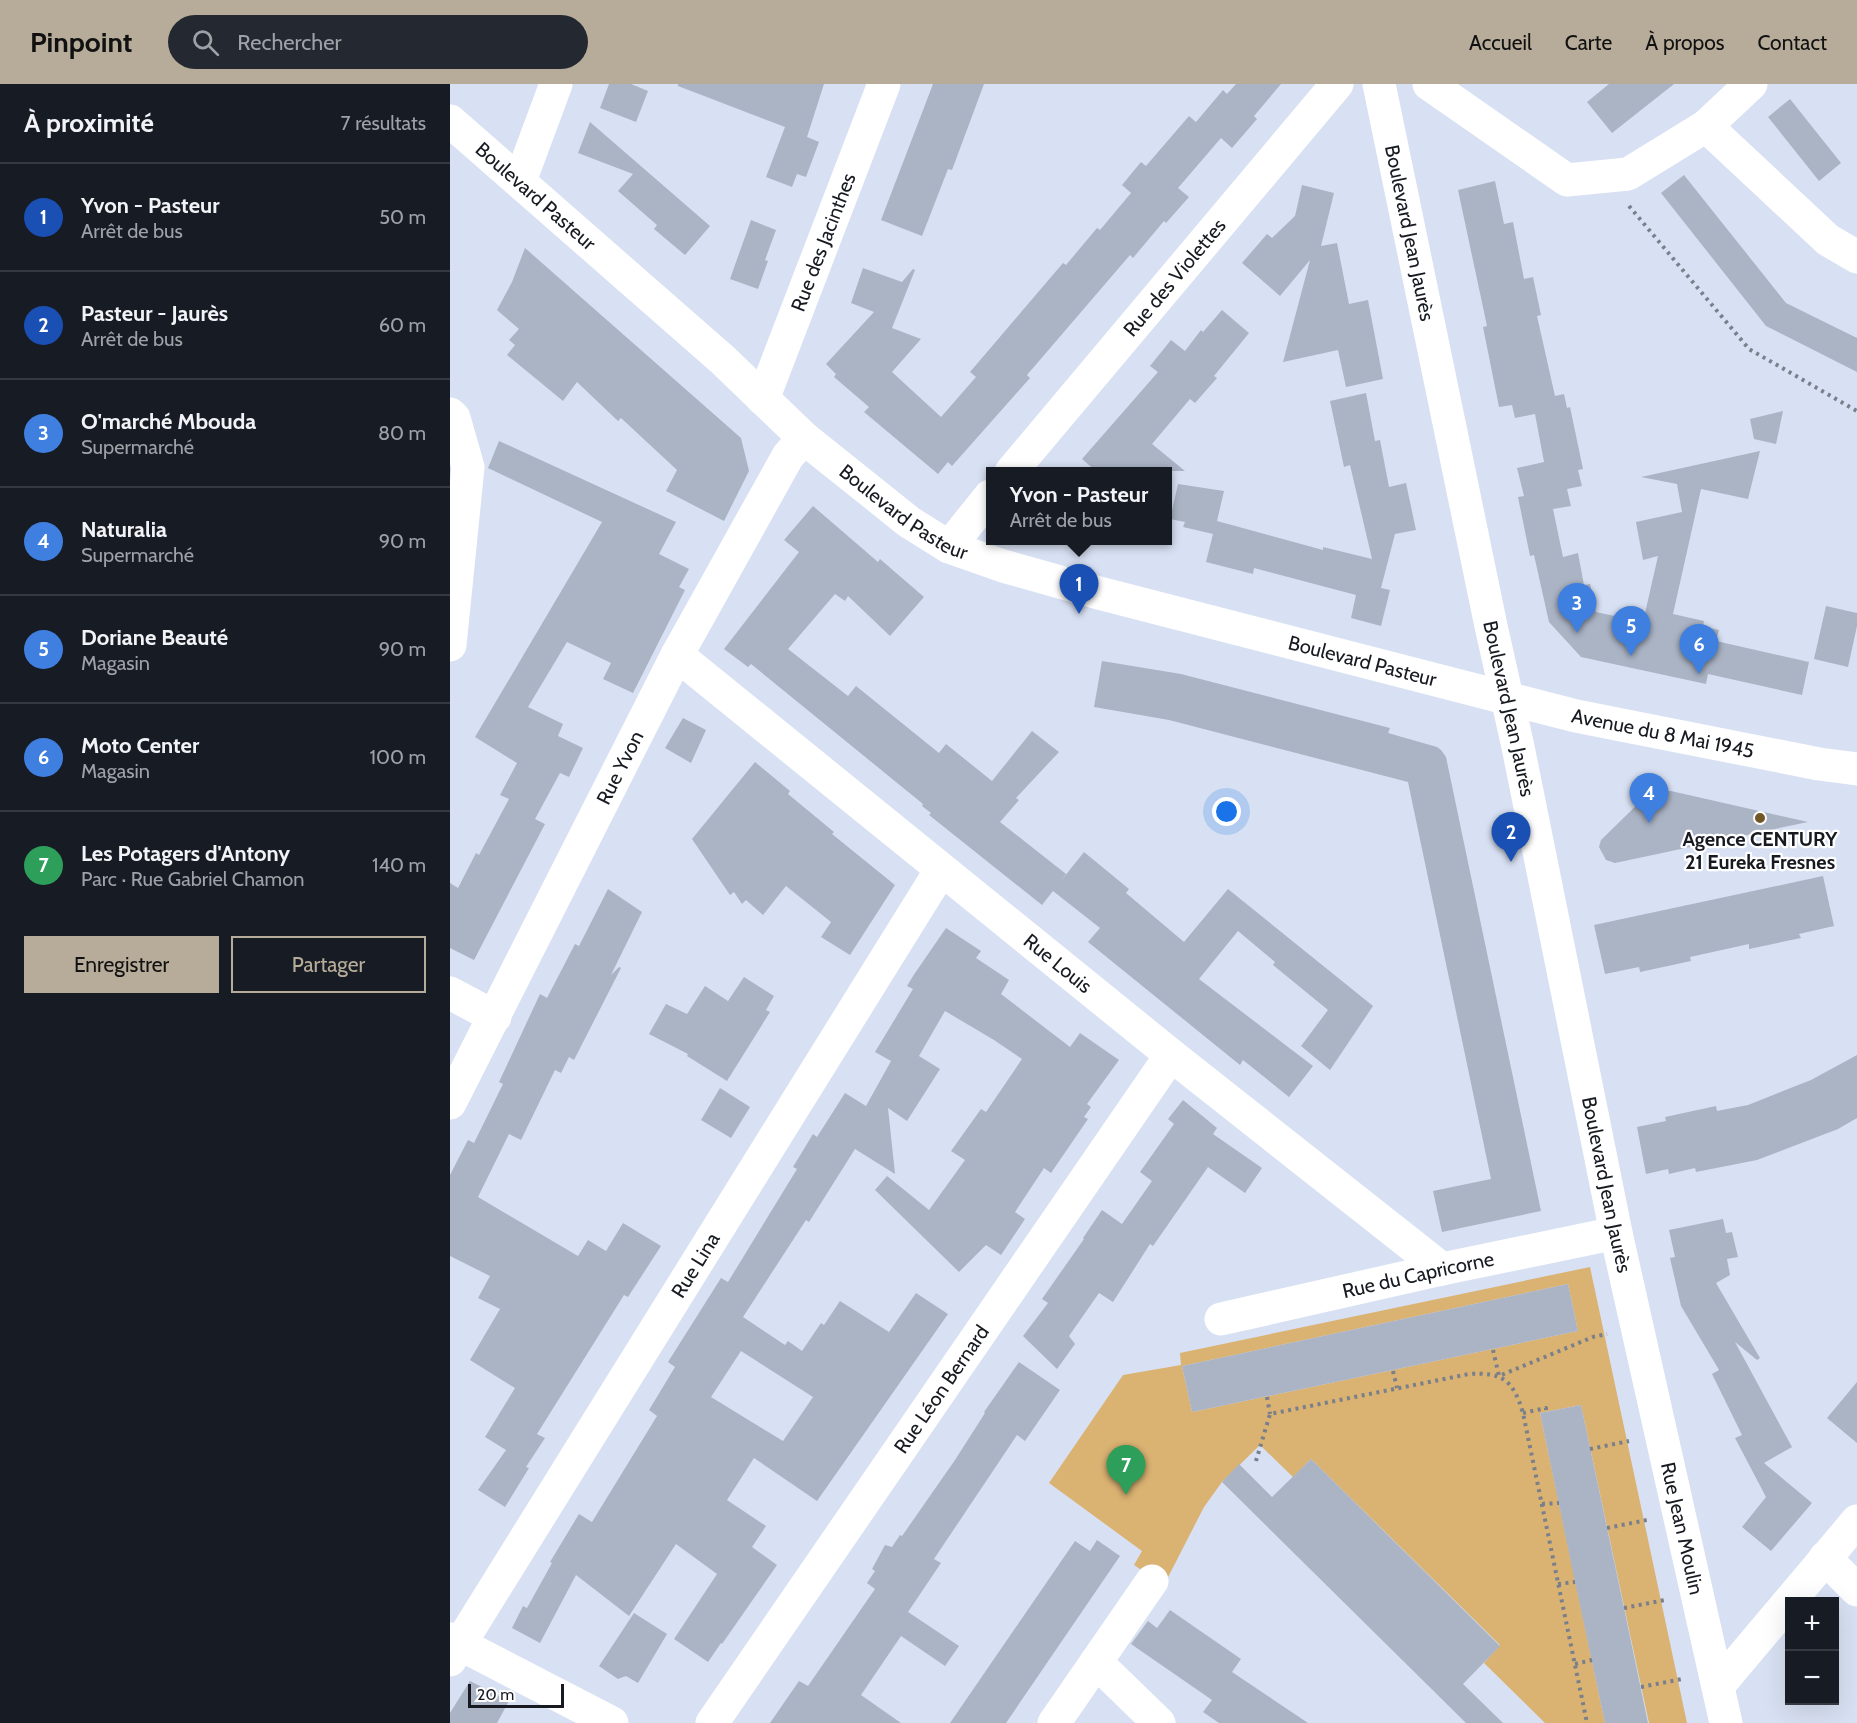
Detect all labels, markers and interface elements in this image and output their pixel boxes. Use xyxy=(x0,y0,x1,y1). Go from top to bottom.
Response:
search box xyxy=(168,15,588,69)
text: Pinpoint xyxy=(30,25,132,59)
icon: search xyxy=(189,26,222,59)
text: Rechercher xyxy=(237,29,341,56)
text: Accueil xyxy=(1469,30,1532,55)
text: Carte xyxy=(1565,30,1612,55)
text: À propos xyxy=(1645,30,1724,55)
text: Contact xyxy=(1757,30,1827,55)
text: À proximité xyxy=(24,107,154,139)
text: 7 résultats xyxy=(341,111,426,135)
street label: Boulevard Pasteur xyxy=(471,137,601,256)
street label: Boulevard Jean Jaurès xyxy=(1380,143,1440,323)
street label: Rue des Jacinthes xyxy=(786,170,861,315)
text: Yvon - Pasteur xyxy=(81,192,219,219)
text: 1 xyxy=(40,205,47,229)
text: 50 m xyxy=(379,205,426,229)
street label: Rue des Violettes xyxy=(1118,214,1231,341)
text: Arrêt de bus xyxy=(81,219,183,243)
text: Pasteur - Jaurès xyxy=(81,300,228,327)
text: 2 xyxy=(38,313,49,337)
text: 60 m xyxy=(379,313,426,337)
text: Arrêt de bus xyxy=(81,327,183,351)
text: O'marché Mbouda xyxy=(81,408,256,435)
text: 3 xyxy=(38,421,49,445)
text: 80 m xyxy=(378,421,426,445)
text: Supermarché xyxy=(81,435,194,459)
street label: Boulevard Pasteur xyxy=(835,459,972,565)
popup xyxy=(986,467,1172,545)
text: Yvon - Pasteur xyxy=(1010,481,1148,508)
text: Arrêt de bus xyxy=(1010,508,1112,532)
text: Naturalia xyxy=(81,516,167,543)
text: 4 xyxy=(37,529,50,553)
text: 90 m xyxy=(379,529,426,553)
text: Supermarché xyxy=(81,543,194,567)
pin: 1 xyxy=(1060,564,1098,614)
pin: 3 xyxy=(1558,584,1596,633)
pin: 5 xyxy=(1612,606,1650,656)
street label: Boulevard Jean Jaurès xyxy=(1478,618,1540,799)
text: Doriane Beauté xyxy=(81,624,228,651)
pin: 6 xyxy=(1680,624,1718,674)
street label: Boulevard Pasteur xyxy=(1286,630,1440,692)
text: 5 xyxy=(38,637,49,661)
text: 90 m xyxy=(379,637,426,661)
text: Magasin xyxy=(81,651,150,675)
street label: Avenue du 8 Mai 1945 xyxy=(1570,703,1756,763)
street label: Rue Yvon xyxy=(591,727,649,808)
text: Moto Center xyxy=(81,732,199,759)
text: 6 xyxy=(38,745,49,769)
text: 100 m xyxy=(370,745,426,769)
text: Magasin xyxy=(81,759,150,783)
pin: 4 xyxy=(1630,774,1668,823)
your location xyxy=(1212,797,1241,826)
marker: Agence CENTURY 21 Eureka Fresnes xyxy=(1753,811,1767,825)
pin: 2 xyxy=(1492,812,1530,862)
place label: Agence CENTURY 21 Eureka Fresnes xyxy=(1683,827,1838,874)
text: Les Potagers d'Antony xyxy=(81,840,290,867)
text: 7 xyxy=(38,853,49,877)
text: 140 m xyxy=(372,853,426,877)
text: Parc · Rue Gabriel Chamon xyxy=(81,867,304,891)
street label: Rue Louis xyxy=(1019,929,1097,998)
button: Enregistrer xyxy=(24,936,219,993)
button: Partager xyxy=(231,936,426,993)
street label: Boulevard Jean Jaurès xyxy=(1577,1095,1637,1275)
street label: Rue Lina xyxy=(666,1228,725,1302)
street label: Rue du Capricorne xyxy=(1340,1247,1496,1303)
street label: Rue Léon Bernard xyxy=(889,1320,994,1458)
pin: 7 xyxy=(1106,1446,1146,1495)
street label: Rue Jean Moulin xyxy=(1656,1460,1709,1597)
map controls xyxy=(1785,1597,1839,1705)
button: + xyxy=(1785,1597,1839,1651)
button: − xyxy=(1785,1651,1839,1705)
scale bar xyxy=(468,1681,564,1708)
text: 20 m xyxy=(477,1685,514,1704)

